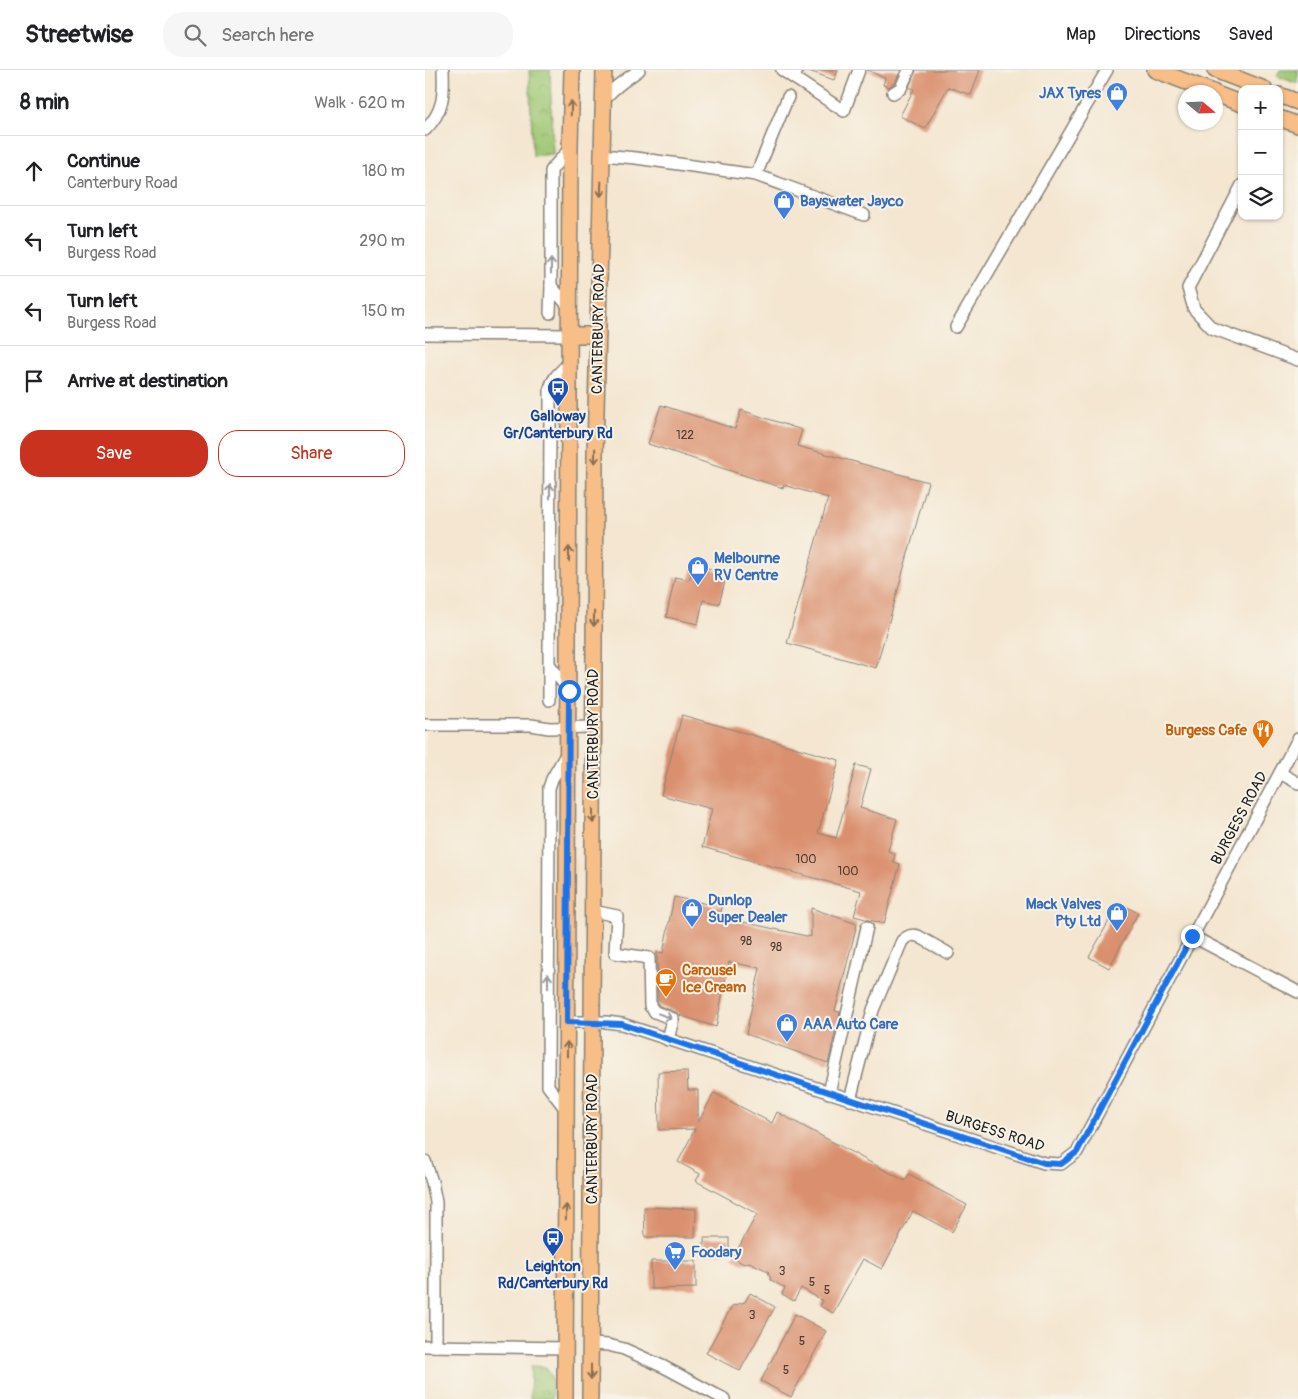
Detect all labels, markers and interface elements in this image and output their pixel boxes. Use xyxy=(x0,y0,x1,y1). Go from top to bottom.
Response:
search box xyxy=(163,12,513,57)
text: Streetwise xyxy=(25,20,133,49)
icon: search xyxy=(181,21,209,49)
text: Search here xyxy=(221,23,314,47)
text: Map xyxy=(1066,23,1096,46)
text: Directions xyxy=(1124,23,1200,46)
text: Saved xyxy=(1228,23,1273,46)
shop icon: JAX Tyres xyxy=(1105,81,1129,112)
place label: JAX Tyres xyxy=(1039,84,1101,103)
north arrow xyxy=(1178,85,1223,130)
map controls xyxy=(1238,85,1283,220)
button: + xyxy=(1238,85,1283,130)
text: 8 min xyxy=(20,89,69,116)
text: Walk · 620 m xyxy=(314,93,405,113)
one-way arrow xyxy=(567,100,576,116)
button: − xyxy=(1238,130,1283,175)
text: Continue xyxy=(67,149,140,173)
icon: ahead xyxy=(20,157,48,185)
text: 180 m xyxy=(362,161,405,181)
text: Canterbury Road xyxy=(67,173,178,193)
button: layers xyxy=(1238,175,1283,220)
one-way arrow xyxy=(596,180,605,196)
shop icon: Bayswater Jayco xyxy=(772,189,796,220)
place label: Bayswater Jayco xyxy=(800,192,904,211)
text: Turn left xyxy=(67,219,137,243)
icon: left xyxy=(20,227,48,255)
text: 290 m xyxy=(359,231,405,251)
text: Burgess Road xyxy=(67,243,157,263)
one-way arrow xyxy=(546,258,556,274)
street label: CANTERBURY ROAD xyxy=(588,264,609,394)
text: Turn left xyxy=(67,289,137,313)
icon: left xyxy=(20,297,48,325)
text: 150 m xyxy=(361,301,405,321)
text: Burgess Road xyxy=(67,313,157,333)
icon: arrive xyxy=(20,367,48,395)
text: Arrive at destination xyxy=(67,369,228,393)
bus stop icon: Galloway Gr/Canterbury Rd xyxy=(546,376,570,407)
place label: Galloway Gr/Canterbury Rd xyxy=(503,407,613,443)
house number: 122 xyxy=(676,428,694,443)
button: Save xyxy=(20,430,208,477)
button: Share xyxy=(218,430,405,477)
one-way arrow xyxy=(590,448,600,464)
one-way arrow xyxy=(545,483,555,500)
one-way arrow xyxy=(564,546,574,562)
place label: Melbourne RV Centre xyxy=(714,549,781,585)
shop icon: Melbourne RV Centre xyxy=(686,555,710,586)
one-way arrow xyxy=(589,610,599,626)
street label: CANTERBURY ROAD xyxy=(584,669,603,799)
route start xyxy=(558,680,581,703)
restaurant icon: Burgess Cafe xyxy=(1251,718,1275,749)
place label: Burgess Cafe xyxy=(1165,721,1248,740)
street label: BURGESS ROAD xyxy=(1207,768,1272,868)
one-way arrow xyxy=(588,808,598,824)
house number: 100 xyxy=(795,852,817,867)
house number: 100 xyxy=(837,864,859,879)
place label: Dunlop Super Dealer xyxy=(708,891,788,927)
place label: Mack Valves Pty Ltd xyxy=(1026,895,1101,931)
shop icon: Dunlop Super Dealer xyxy=(680,897,704,928)
shop icon: Mack Valves Pty Ltd xyxy=(1105,901,1129,932)
route end xyxy=(1181,925,1204,948)
house number: 98 xyxy=(740,934,752,949)
house number: 98 xyxy=(770,940,782,955)
place label: Carousel Ice Cream xyxy=(682,961,746,997)
cafe icon: Carousel Ice Cream xyxy=(654,967,678,998)
one-way arrow xyxy=(543,974,553,990)
one-way arrow xyxy=(657,1012,672,1021)
shop icon: AAA Auto Care xyxy=(775,1012,799,1043)
place label: AAA Auto Care xyxy=(803,1015,899,1034)
one-way arrow xyxy=(562,1041,572,1058)
street label: CANTERBURY ROAD xyxy=(583,1074,602,1204)
street label: BURGESS ROAD xyxy=(943,1107,1047,1156)
one-way arrow xyxy=(561,1204,571,1220)
bus stop icon: Leighton Rd/Canterbury Rd xyxy=(541,1226,565,1257)
supermarket icon: Foodary xyxy=(663,1240,687,1271)
place label: Foodary xyxy=(691,1243,742,1262)
place label: Leighton Rd/Canterbury Rd xyxy=(498,1257,608,1293)
house number: 3 xyxy=(779,1264,786,1279)
house number: 5 xyxy=(809,1275,815,1290)
house number: 5 xyxy=(824,1283,830,1298)
house number: 3 xyxy=(749,1308,756,1323)
house number: 5 xyxy=(799,1334,805,1349)
one-way arrow xyxy=(586,1363,596,1379)
house number: 5 xyxy=(783,1363,789,1378)

